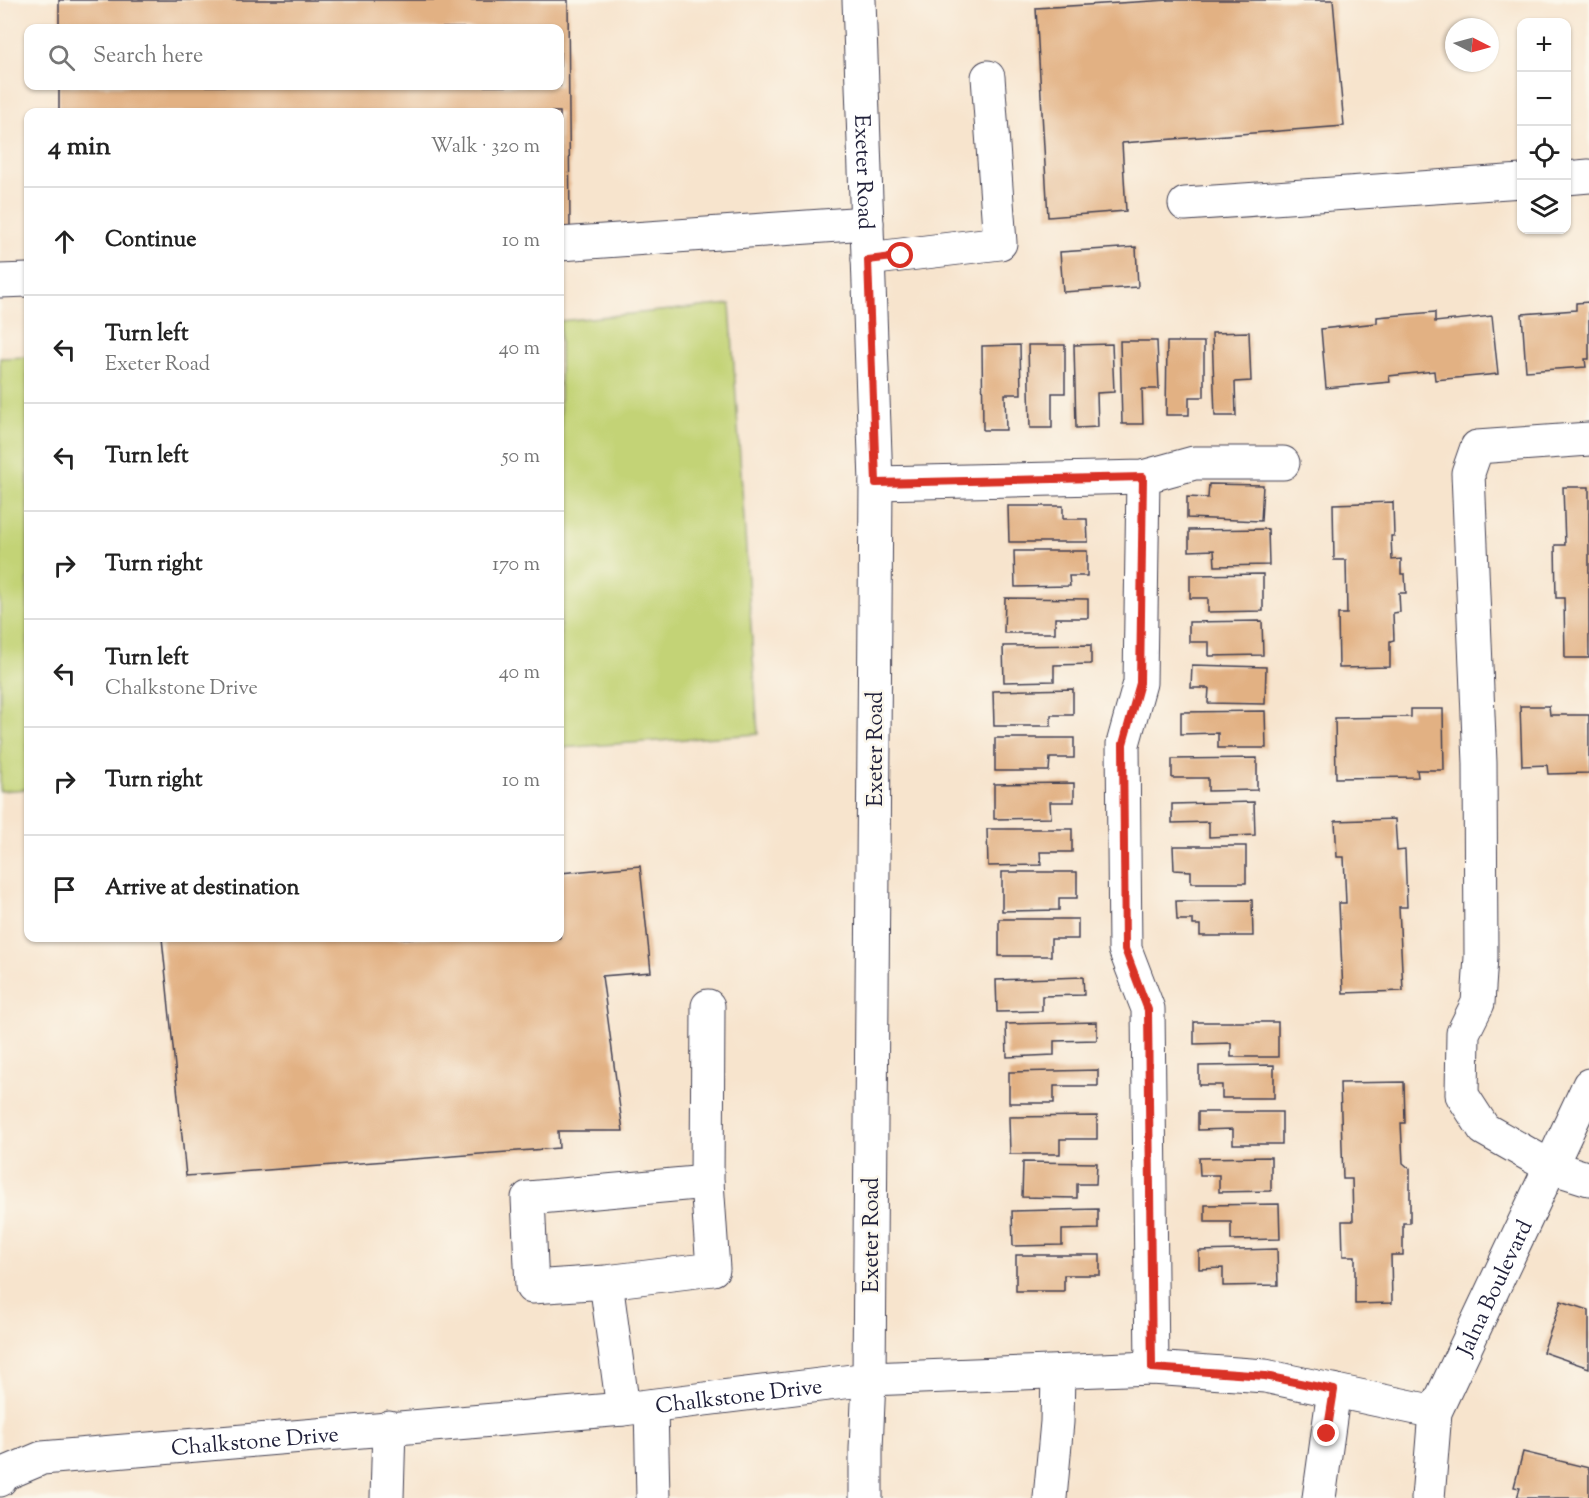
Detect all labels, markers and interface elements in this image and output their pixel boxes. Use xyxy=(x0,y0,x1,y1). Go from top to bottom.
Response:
north arrow xyxy=(1445,18,1499,72)
map controls xyxy=(1517,18,1571,234)
button: + xyxy=(1517,18,1571,72)
search box xyxy=(24,24,564,90)
icon: search xyxy=(45,41,78,74)
text: Search here xyxy=(93,41,203,73)
button: − xyxy=(1517,72,1571,126)
street label: Exeter Road xyxy=(844,114,880,230)
button: locate xyxy=(1517,126,1571,180)
text: 4 min xyxy=(48,129,111,166)
text: Walk · 320 m xyxy=(431,133,540,162)
button: layers xyxy=(1517,180,1571,234)
icon: ahead xyxy=(48,225,81,258)
text: Continue xyxy=(105,225,196,257)
text: 10 m xyxy=(502,227,540,256)
route start xyxy=(887,242,913,268)
text: Turn left xyxy=(105,319,188,351)
icon: left xyxy=(48,333,81,366)
text: 40 m xyxy=(499,335,540,364)
text: Exeter Road xyxy=(105,351,210,380)
icon: left xyxy=(48,441,81,474)
text: Turn left xyxy=(105,441,188,473)
text: 50 m xyxy=(502,443,540,472)
icon: right xyxy=(48,549,81,582)
text: Turn right xyxy=(105,549,202,581)
text: 170 m xyxy=(492,551,540,580)
text: Turn left xyxy=(105,643,188,675)
icon: left xyxy=(48,657,81,690)
text: 40 m xyxy=(499,659,540,688)
text: Chalkstone Drive xyxy=(105,675,258,704)
street label: Exeter Road xyxy=(861,691,893,807)
icon: right xyxy=(48,765,81,798)
text: Turn right xyxy=(105,765,202,797)
text: 10 m xyxy=(502,767,540,796)
icon: arrive xyxy=(48,873,81,906)
text: Arrive at destination xyxy=(105,873,300,905)
street label: Exeter Road xyxy=(857,1177,889,1293)
street label: Jalna Boulevard xyxy=(1450,1215,1542,1363)
street label: Chalkstone Drive xyxy=(654,1372,824,1424)
street label: Chalkstone Drive xyxy=(170,1420,340,1466)
route end xyxy=(1313,1420,1339,1446)

